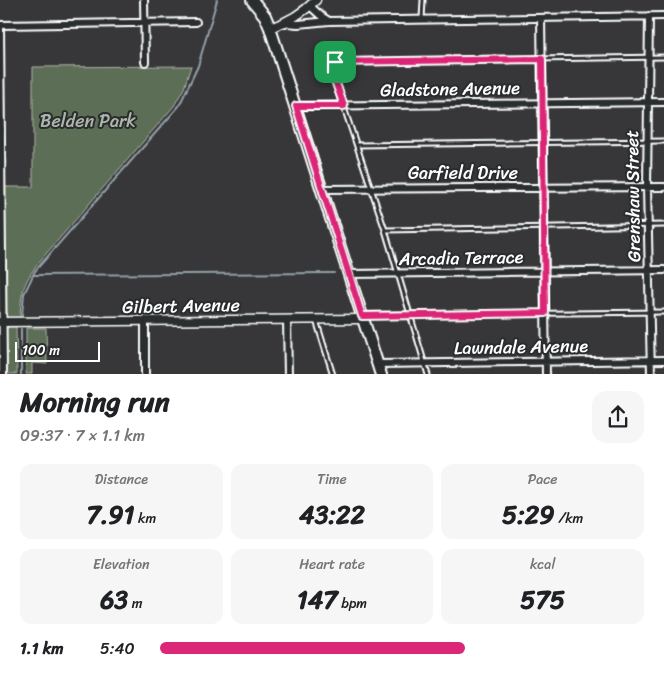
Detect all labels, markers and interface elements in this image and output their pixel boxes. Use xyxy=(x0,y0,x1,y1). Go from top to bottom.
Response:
pin xyxy=(314,41,356,83)
icon: arrive xyxy=(321,48,349,76)
street label: Gladstone Avenue xyxy=(380,72,520,106)
park label: Belden Park xyxy=(40,105,136,137)
street label: Grenshaw Street xyxy=(616,129,650,262)
street label: Garfield Drive xyxy=(408,157,518,189)
street label: Arcadia Terrace xyxy=(397,241,524,275)
street label: Gilbert Avenue xyxy=(122,289,240,323)
street label: Lawndale Avenue xyxy=(454,330,589,364)
text: 100 m xyxy=(22,338,60,363)
scale bar xyxy=(15,340,100,363)
text: Morning run xyxy=(20,377,170,426)
button: share xyxy=(592,391,644,443)
text: 09:37 · 7 × 1.1 km xyxy=(20,421,145,450)
text: Distance xyxy=(95,467,148,492)
text: Time xyxy=(317,467,347,492)
text: Pace xyxy=(528,467,558,492)
text: 7.91 xyxy=(86,492,134,537)
text: 43:22 xyxy=(299,492,365,537)
text: 5:29 xyxy=(502,492,555,537)
text: km xyxy=(134,506,156,531)
text: /km xyxy=(555,506,583,531)
text: Elevation xyxy=(93,552,150,577)
text: Heart rate xyxy=(299,552,365,577)
text: kcal xyxy=(530,552,555,577)
text: 63 xyxy=(100,577,128,622)
text: 147 xyxy=(297,577,338,622)
text: 575 xyxy=(520,577,565,622)
text: m xyxy=(128,591,143,616)
text: bpm xyxy=(338,591,367,616)
text: 1.1 km xyxy=(20,634,64,663)
text: 5:40 xyxy=(100,634,135,663)

